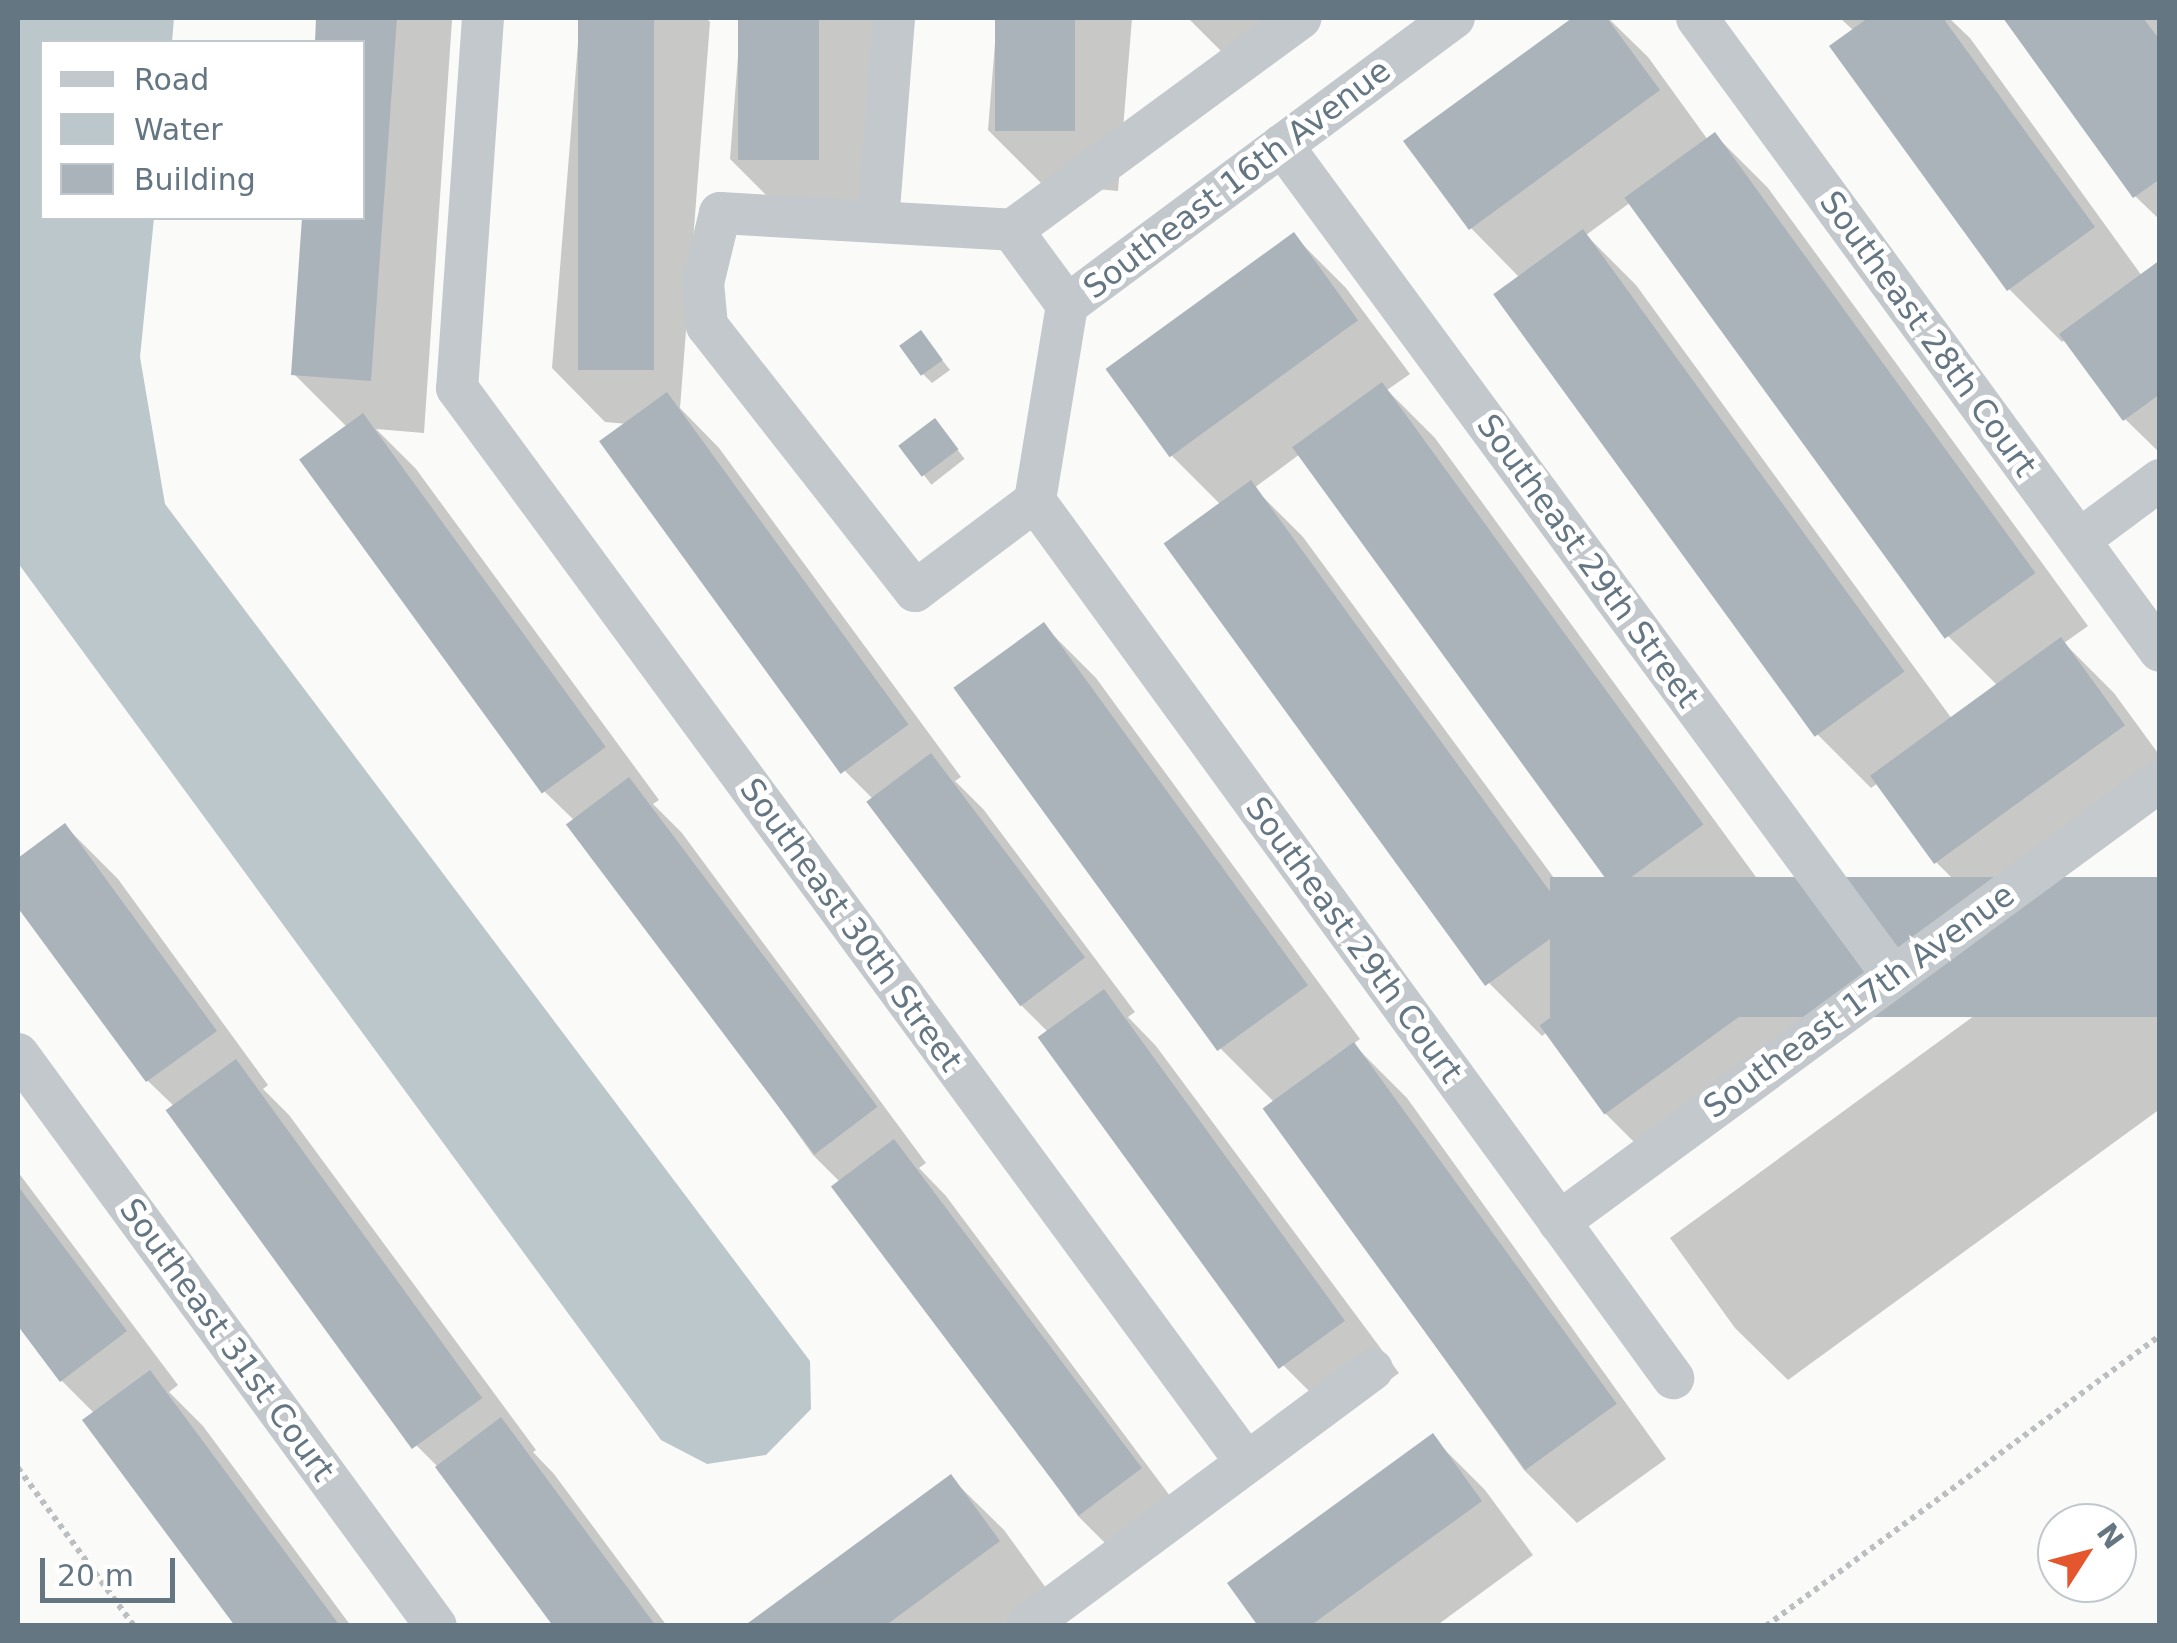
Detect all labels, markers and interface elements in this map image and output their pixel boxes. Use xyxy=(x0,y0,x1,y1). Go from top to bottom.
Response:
legend xyxy=(40,40,365,220)
street label: Southeast 16th Avenue xyxy=(1076,51,1398,307)
text: Road xyxy=(134,62,209,97)
text: Water xyxy=(134,112,223,147)
text: Building xyxy=(134,162,256,197)
street label: Southeast 28th Court xyxy=(1812,184,2044,484)
street label: Southeast 29th Street xyxy=(1469,407,1707,715)
street label: Southeast 30th Street xyxy=(732,771,970,1079)
street label: Southeast 29th Court xyxy=(1238,790,1470,1090)
street label: Southeast 17th Avenue xyxy=(1696,875,2022,1127)
street label: Southeast 31st Court xyxy=(112,1191,342,1489)
north arrow xyxy=(2037,1503,2137,1603)
text: N xyxy=(2090,1517,2130,1555)
scale bar xyxy=(45,1538,180,1600)
text: 20 m xyxy=(57,1558,134,1593)

